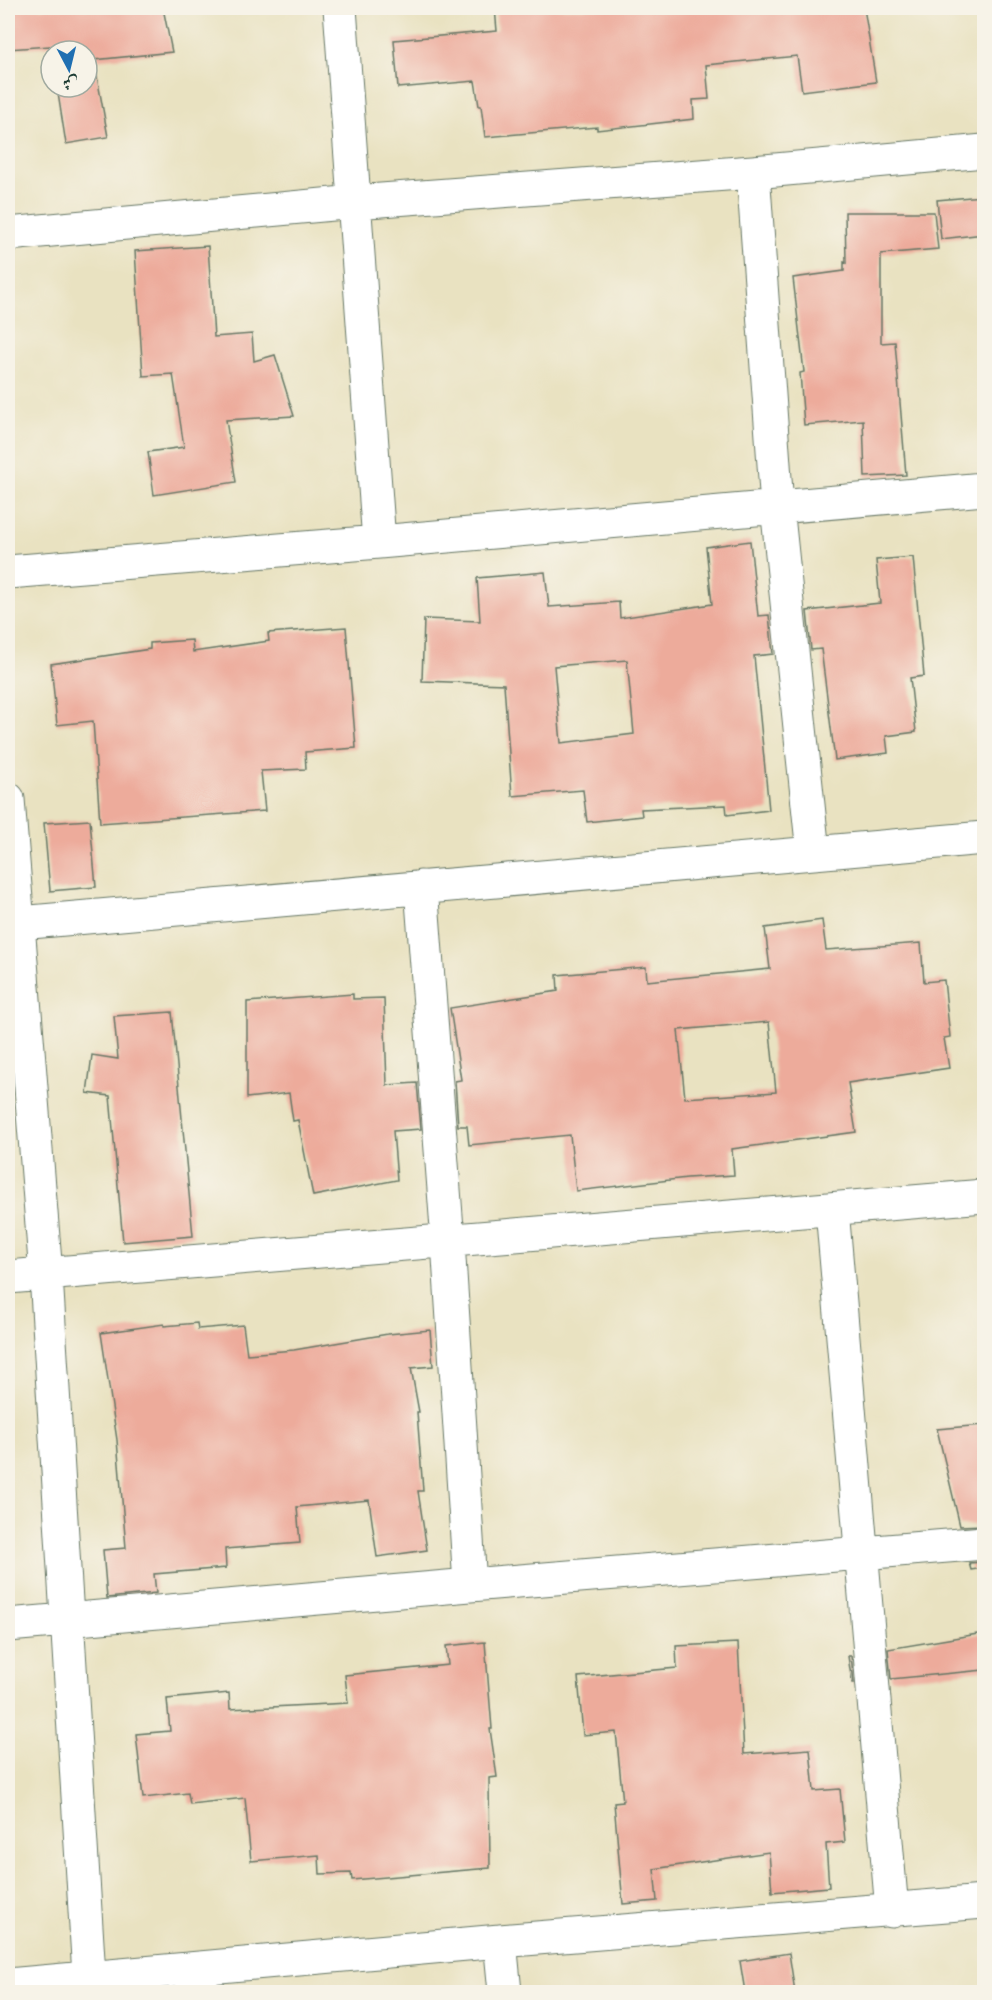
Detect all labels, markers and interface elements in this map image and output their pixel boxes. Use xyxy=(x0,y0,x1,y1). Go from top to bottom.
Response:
north arrow xyxy=(39,39,99,99)
text: ش xyxy=(62,72,80,95)

